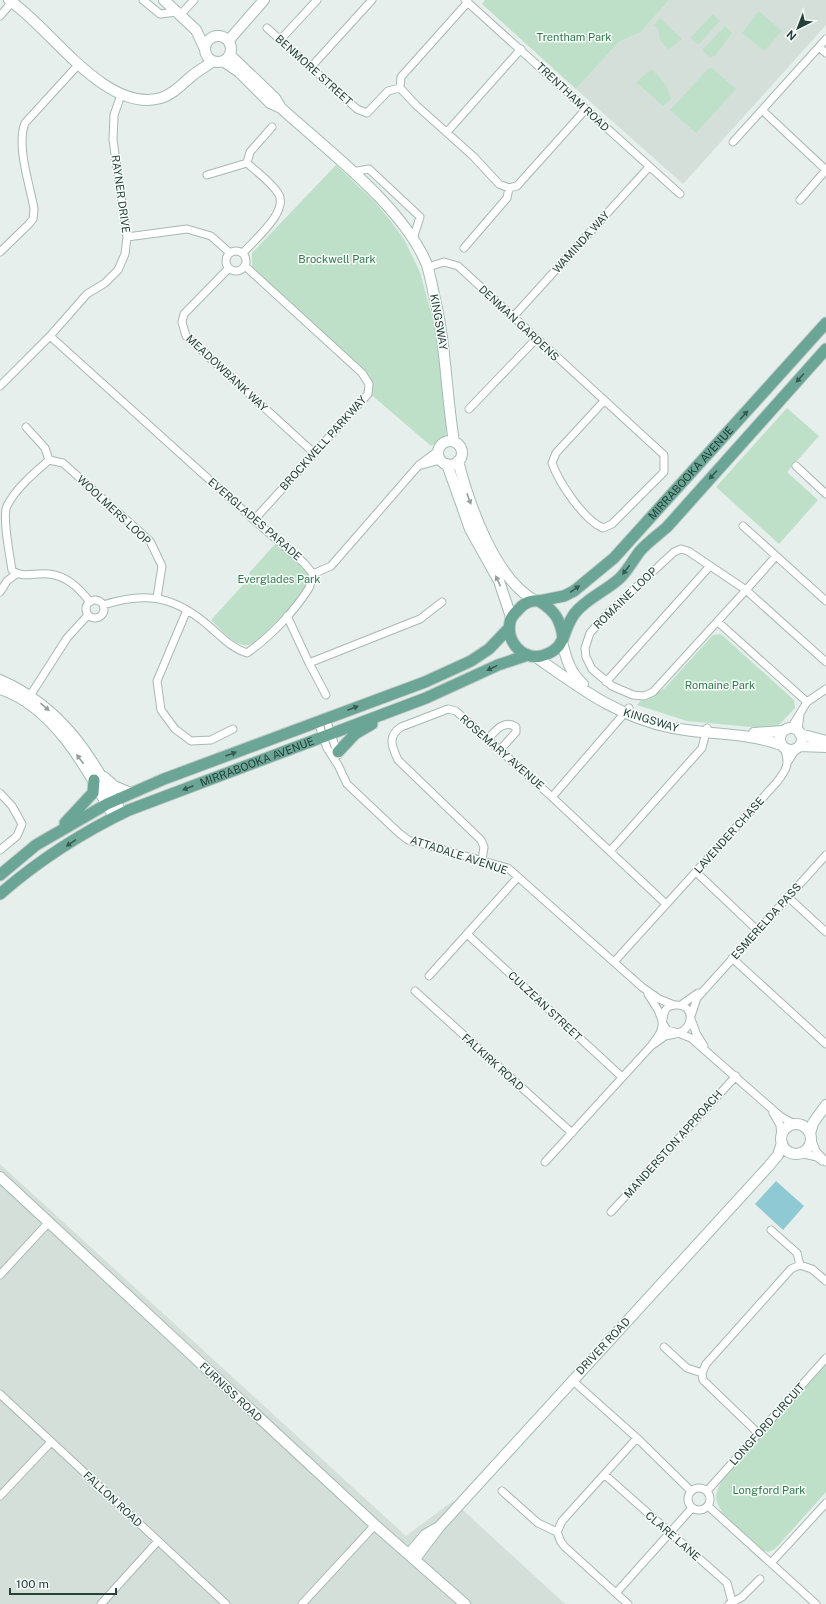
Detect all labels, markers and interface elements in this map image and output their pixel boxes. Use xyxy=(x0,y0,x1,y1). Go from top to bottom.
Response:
north arrow xyxy=(778,8,818,48)
text: N xyxy=(784,28,799,43)
park label: Trentham Park xyxy=(536,31,612,43)
street label: BENMORE STREET xyxy=(273,32,355,108)
street label: TRENTHAM ROAD xyxy=(534,60,612,134)
street label: RAYNER DRIVE xyxy=(110,154,132,234)
street label: WAMINDA WAY xyxy=(550,209,612,275)
park label: Brockwell Park xyxy=(298,253,376,265)
street label: DENMAN GARDENS xyxy=(477,283,561,363)
street label: KINGSWAY xyxy=(428,293,450,351)
street label: MEADOWBANK WAY xyxy=(184,332,270,414)
one-way arrow xyxy=(795,373,805,383)
street label: BROCKWELL PARKWAY xyxy=(277,393,369,493)
one-way arrow xyxy=(739,410,748,420)
street label: MIRRABOOKA AVENUE xyxy=(646,424,736,522)
one-way arrow xyxy=(709,470,718,480)
street label: WOOLMERS LOOP xyxy=(75,473,153,547)
street label: EVERGLADES PARADE xyxy=(206,475,304,563)
one-way arrow xyxy=(467,493,473,505)
street label: ROMAINE LOOP xyxy=(591,565,659,631)
one-way arrow xyxy=(622,565,630,576)
park label: Everglades Park xyxy=(237,573,321,585)
one-way arrow xyxy=(495,575,501,586)
one-way arrow xyxy=(570,585,581,593)
one-way arrow xyxy=(486,665,497,671)
park label: Romaine Park xyxy=(685,679,755,691)
one-way arrow xyxy=(40,703,51,712)
one-way arrow xyxy=(347,704,359,710)
street label: KINGSWAY xyxy=(622,706,680,734)
street label: ROSEMARY AVENUE xyxy=(458,712,547,792)
street label: MIRRABOOKA AVENUE xyxy=(198,735,316,789)
one-way arrow xyxy=(226,751,238,757)
one-way arrow xyxy=(76,754,85,765)
one-way arrow xyxy=(182,785,194,791)
street label: LAVENDER CHASE xyxy=(692,794,766,875)
street label: ATTADALE AVENUE xyxy=(409,834,509,876)
one-way arrow xyxy=(66,839,77,847)
street label: ESMERELDA PASS xyxy=(729,881,803,961)
street label: CULZEAN STREET xyxy=(506,969,584,1043)
street label: FALKIRK ROAD xyxy=(460,1031,527,1093)
street label: MANDERSTON APPROACH xyxy=(622,1088,724,1200)
street label: DRIVER ROAD xyxy=(574,1315,633,1377)
street label: FURNISS ROAD xyxy=(197,1360,265,1424)
street label: LONGFORD CIRCUIT xyxy=(727,1380,807,1467)
street label: FALLON ROAD xyxy=(81,1469,145,1529)
park label: Longford Park xyxy=(732,1484,806,1496)
street label: CLARE LANE xyxy=(643,1509,703,1563)
scale bar xyxy=(10,1570,116,1596)
text: 100 m xyxy=(16,1577,49,1591)

